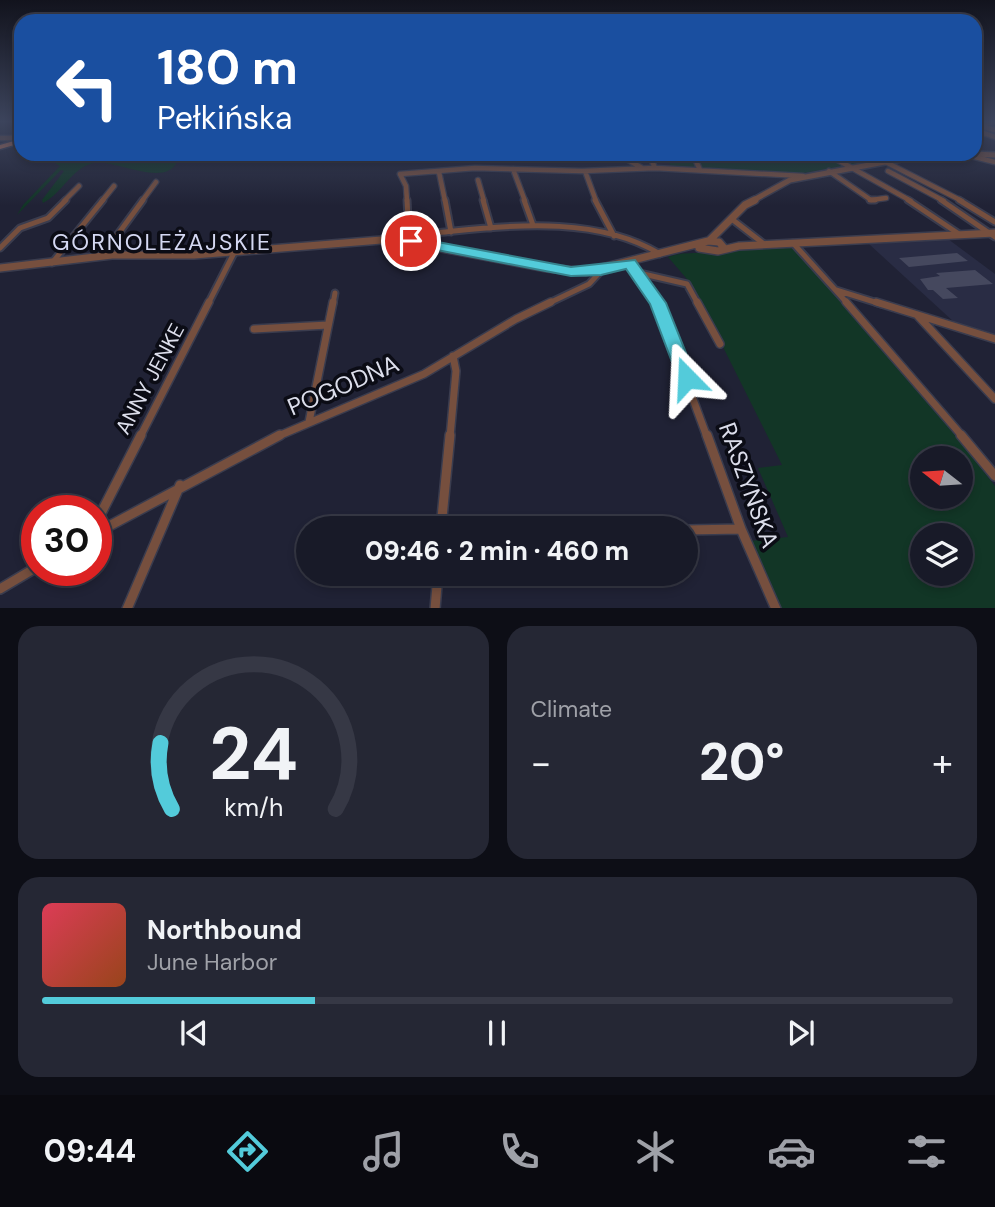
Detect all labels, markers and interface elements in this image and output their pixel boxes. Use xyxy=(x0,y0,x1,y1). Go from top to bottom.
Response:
text: 180 m xyxy=(157,35,298,99)
icon: left xyxy=(42,42,133,133)
text: Pełkińska xyxy=(157,97,293,139)
pin xyxy=(381,211,441,271)
icon: arrive xyxy=(392,222,430,260)
district label: GÓRNOLEŻAJSKIE xyxy=(52,227,272,257)
street label: ANNY JENKE xyxy=(109,319,191,439)
position arrow xyxy=(650,341,724,415)
street label: POGODNA xyxy=(282,348,404,422)
street label: RASZYŃSKA xyxy=(712,418,786,552)
north arrow xyxy=(910,446,973,509)
map controls xyxy=(910,446,973,586)
speed limit sign: 30 xyxy=(21,495,112,586)
button: layers xyxy=(910,523,973,586)
text: 09:46 · 2 min · 460 m xyxy=(365,534,629,568)
text: Climate xyxy=(531,694,612,724)
text: 24 xyxy=(209,707,298,802)
text: 20° xyxy=(699,728,785,796)
text: − xyxy=(531,738,551,788)
text: + xyxy=(932,738,953,788)
text: km/h xyxy=(224,790,283,823)
text: Northbound xyxy=(147,913,302,947)
text: June Harbor xyxy=(147,947,277,977)
icon: previous xyxy=(175,1014,213,1052)
icon: pause xyxy=(478,1014,516,1052)
icon: next xyxy=(782,1014,820,1052)
icon: directions xyxy=(223,1127,272,1176)
icon: music xyxy=(359,1127,408,1176)
icon: phone xyxy=(495,1127,544,1176)
icon: climate xyxy=(631,1127,680,1176)
icon: car xyxy=(767,1127,816,1176)
icon: filters xyxy=(902,1127,951,1176)
text: 09:44 xyxy=(43,1130,136,1172)

